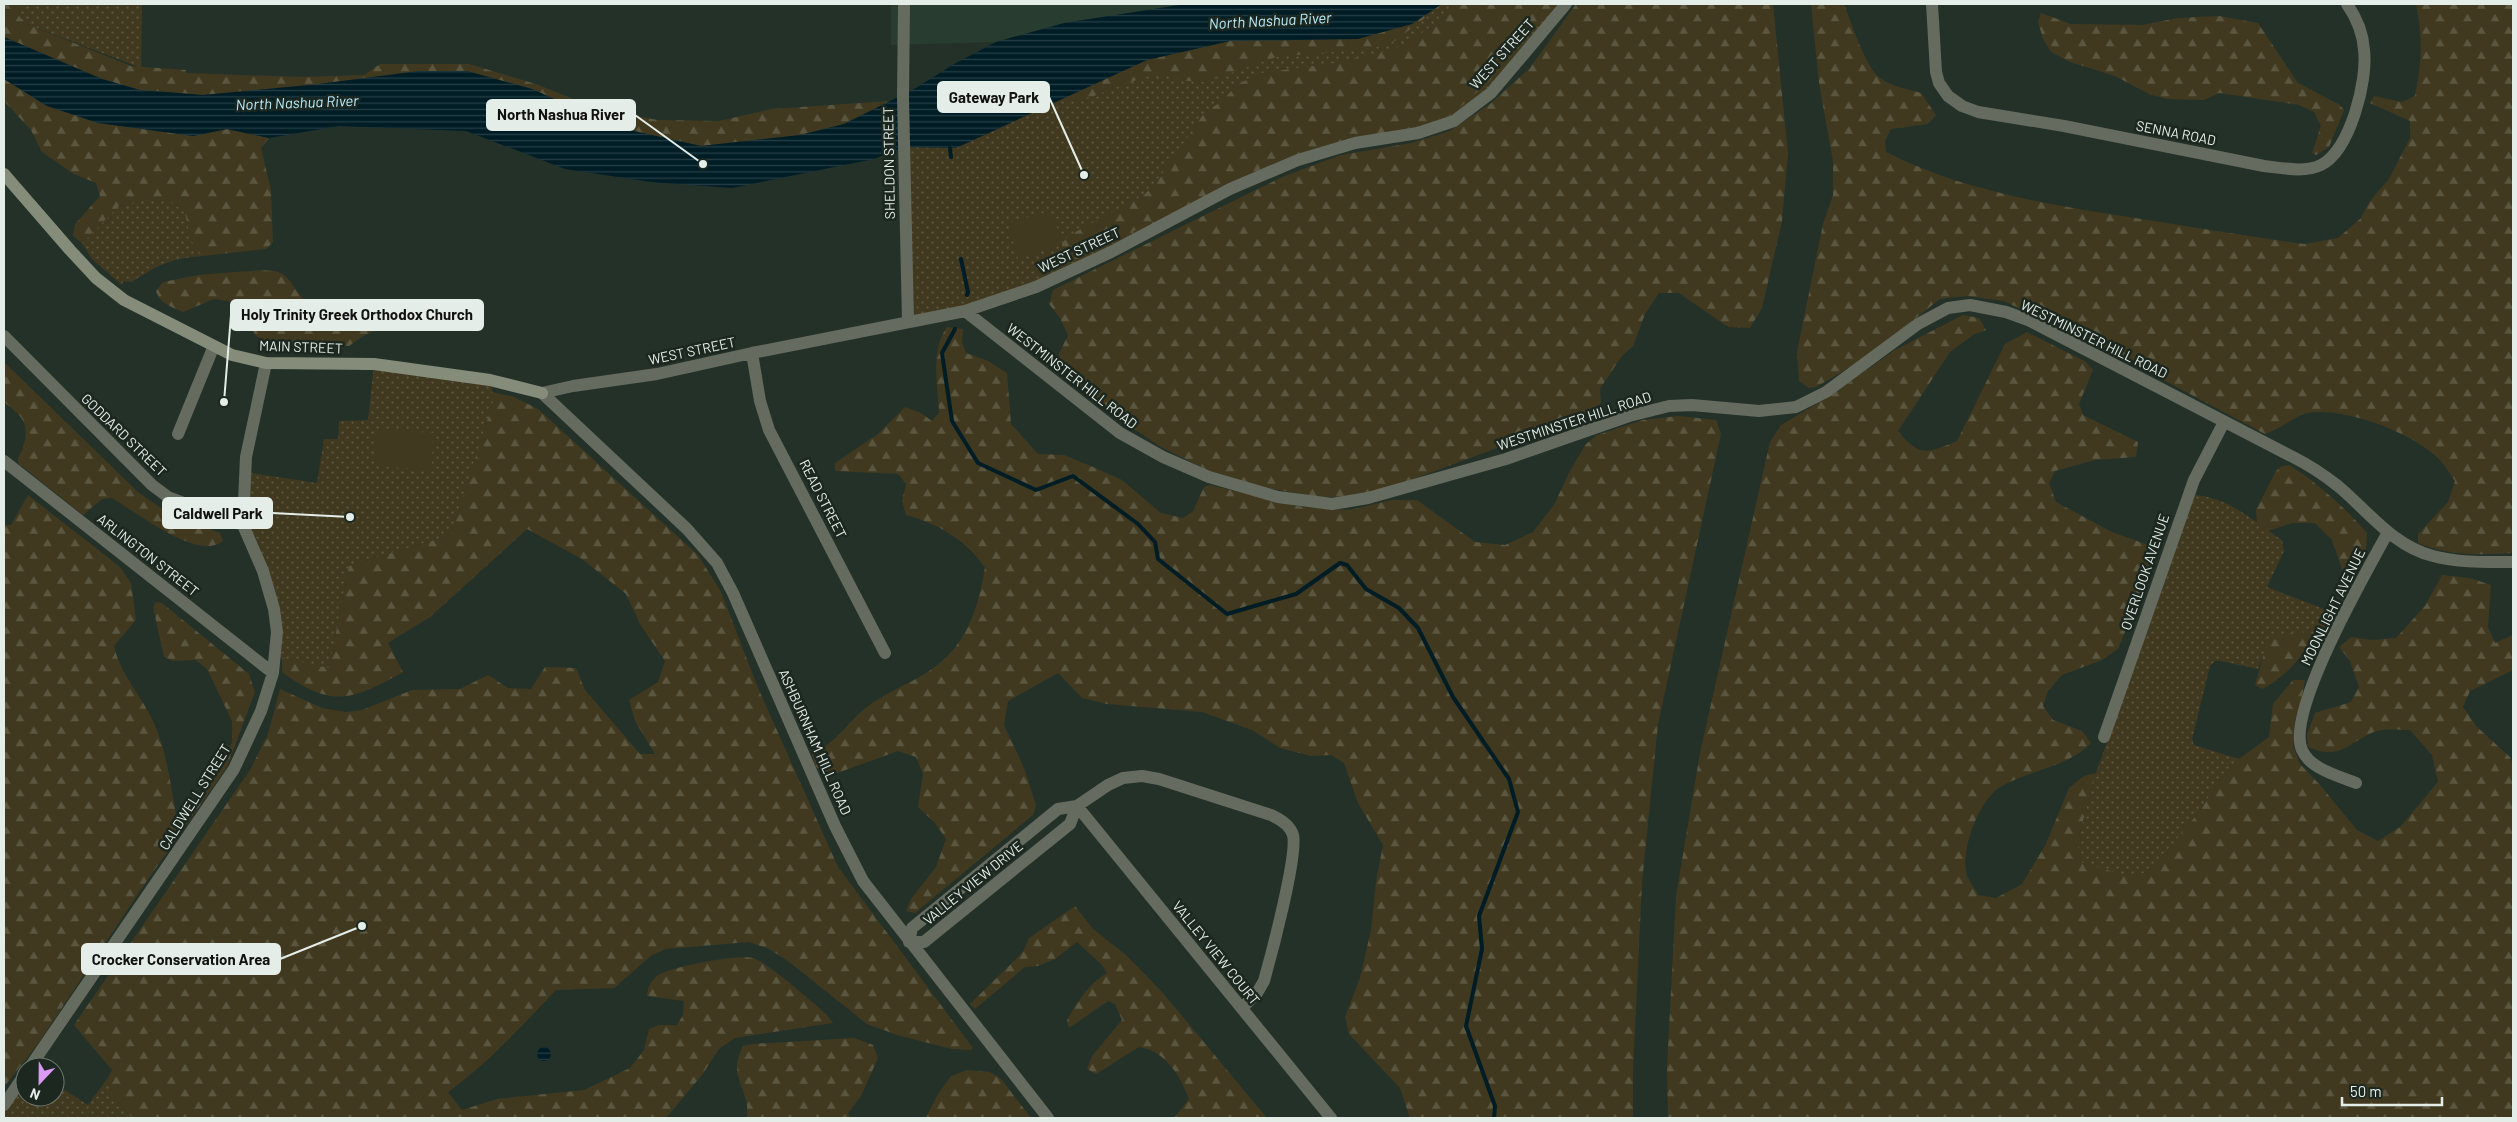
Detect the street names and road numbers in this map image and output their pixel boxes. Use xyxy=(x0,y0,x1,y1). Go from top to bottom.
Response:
street label: WEST STREET xyxy=(1466,15,1538,92)
street label: SHELDON STREET xyxy=(879,106,898,219)
street label: SENNA ROAD xyxy=(2135,116,2218,149)
street label: WEST STREET xyxy=(1035,223,1123,276)
street label: WESTMINSTER HILL ROAD xyxy=(2018,296,2170,382)
street label: WESTMINSTER HILL ROAD xyxy=(1004,319,1141,432)
street label: WEST STREET xyxy=(647,333,737,368)
street label: MAIN STREET xyxy=(259,337,343,356)
street label: WESTMINSTER HILL ROAD xyxy=(1495,388,1653,454)
street label: GODDARD STREET xyxy=(78,390,171,480)
street label: READ STREET xyxy=(796,456,851,541)
street label: ARLINGTON STREET xyxy=(94,510,202,600)
street label: OVERLOOK AVENUE xyxy=(2117,512,2172,632)
street label: MOONLIGHT AVENUE xyxy=(2297,545,2368,668)
street label: ASHBURNHAM HILL ROAD xyxy=(776,666,855,817)
street label: CALDWELL STREET xyxy=(155,741,234,853)
street label: VALLEY VIEW DRIVE xyxy=(919,837,1026,928)
street label: VALLEY VIEW COURT xyxy=(1169,897,1264,1008)

